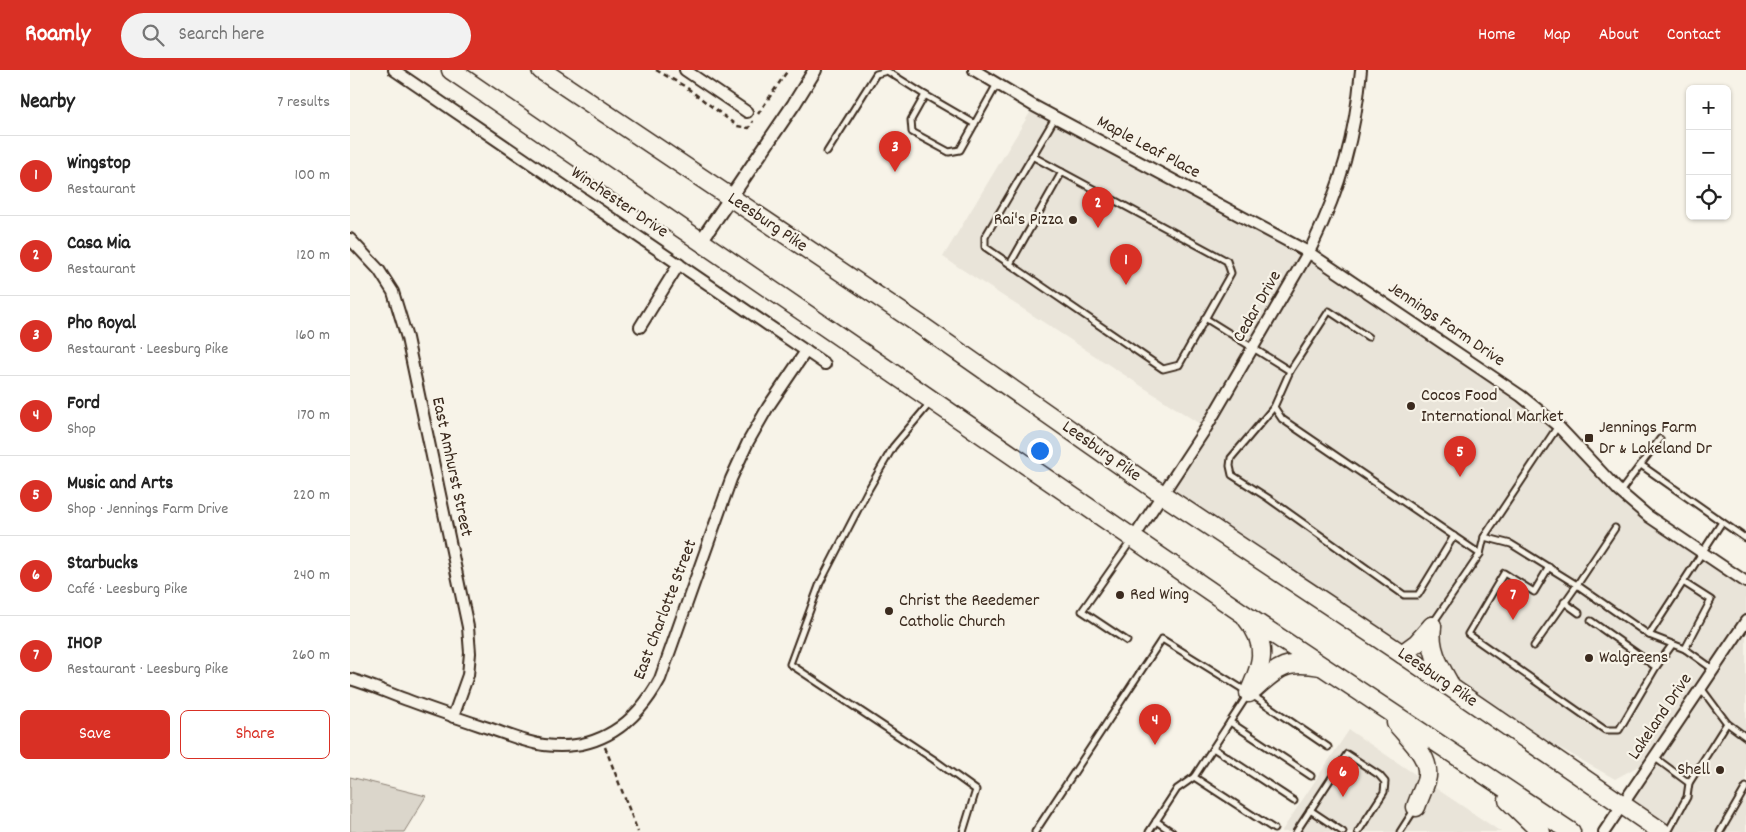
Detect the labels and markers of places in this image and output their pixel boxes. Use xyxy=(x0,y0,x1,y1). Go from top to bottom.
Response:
pin: 3 xyxy=(879,131,911,172)
pin: 2 xyxy=(1082,187,1114,228)
place label: Rai's Pizza xyxy=(994,208,1064,233)
marker: Rai's Pizza xyxy=(1067,214,1079,226)
pin: 1 xyxy=(1110,244,1142,285)
place label: Cocos Food International Market xyxy=(1421,384,1564,430)
marker: Cocos Food International Market xyxy=(1405,400,1417,412)
place label: Jennings Farm Dr & Lakeland Dr xyxy=(1599,416,1712,462)
marker: Jennings Farm Dr & Lakeland Dr xyxy=(1583,432,1595,444)
pin: 5 xyxy=(1444,436,1476,477)
pin: 7 xyxy=(1497,579,1529,620)
place label: Red Wing xyxy=(1130,583,1189,608)
place label: Christ the Reedemer Catholic Church xyxy=(899,589,1040,635)
marker: Red Wing xyxy=(1114,589,1126,601)
marker: Christ the Reedemer Catholic Church xyxy=(883,605,895,617)
place label: Walgreens xyxy=(1599,646,1668,671)
marker: Walgreens xyxy=(1583,652,1595,664)
pin: 4 xyxy=(1139,704,1171,745)
pin: 6 xyxy=(1327,756,1359,797)
place label: Shell xyxy=(1677,758,1711,783)
marker: Shell xyxy=(1714,764,1726,776)

